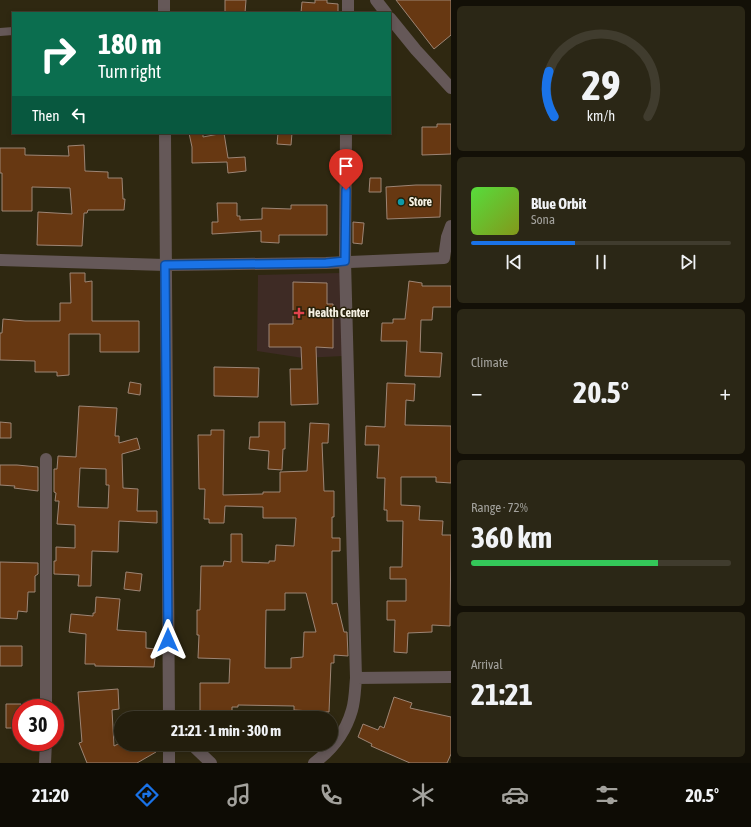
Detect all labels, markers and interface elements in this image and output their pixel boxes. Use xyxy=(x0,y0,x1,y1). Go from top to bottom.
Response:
icon: right xyxy=(32,28,84,80)
text: 180 m xyxy=(98,28,161,60)
text: Turn right xyxy=(98,61,161,82)
text: 29 xyxy=(581,61,621,109)
icon: left xyxy=(68,104,90,126)
text: Then xyxy=(32,107,60,124)
text: km/h xyxy=(587,107,615,123)
pin xyxy=(329,149,363,190)
icon: arrive xyxy=(335,155,357,177)
place label: Store xyxy=(409,195,433,209)
text: Blue Orbit xyxy=(531,195,586,212)
marker: Store xyxy=(396,197,406,207)
text: Sona xyxy=(531,212,555,227)
icon: previous xyxy=(503,251,525,273)
icon: pause xyxy=(590,251,612,273)
icon: next xyxy=(677,251,699,273)
place label: Health Center xyxy=(308,306,370,320)
marker: Health Center xyxy=(293,307,305,319)
text: Climate xyxy=(471,355,508,370)
text: 20.5° xyxy=(573,375,629,409)
text: − xyxy=(471,379,482,405)
text: + xyxy=(720,379,731,405)
text: Range · 72% xyxy=(471,500,528,515)
text: 360 km xyxy=(471,520,552,554)
position arrow xyxy=(147,619,189,661)
text: Arrival xyxy=(471,657,503,672)
text: 21:21 xyxy=(471,677,533,711)
speed limit sign: 30 xyxy=(12,699,64,751)
text: 21:21 · 1 min · 300 m xyxy=(171,722,281,739)
icon: directions xyxy=(133,781,161,809)
icon: music xyxy=(225,781,253,809)
icon: phone xyxy=(317,781,345,809)
icon: climate xyxy=(409,781,437,809)
icon: car xyxy=(501,781,529,809)
icon: filters xyxy=(593,781,621,809)
text: 21:20 xyxy=(32,785,69,806)
text: 20.5° xyxy=(685,785,719,806)

